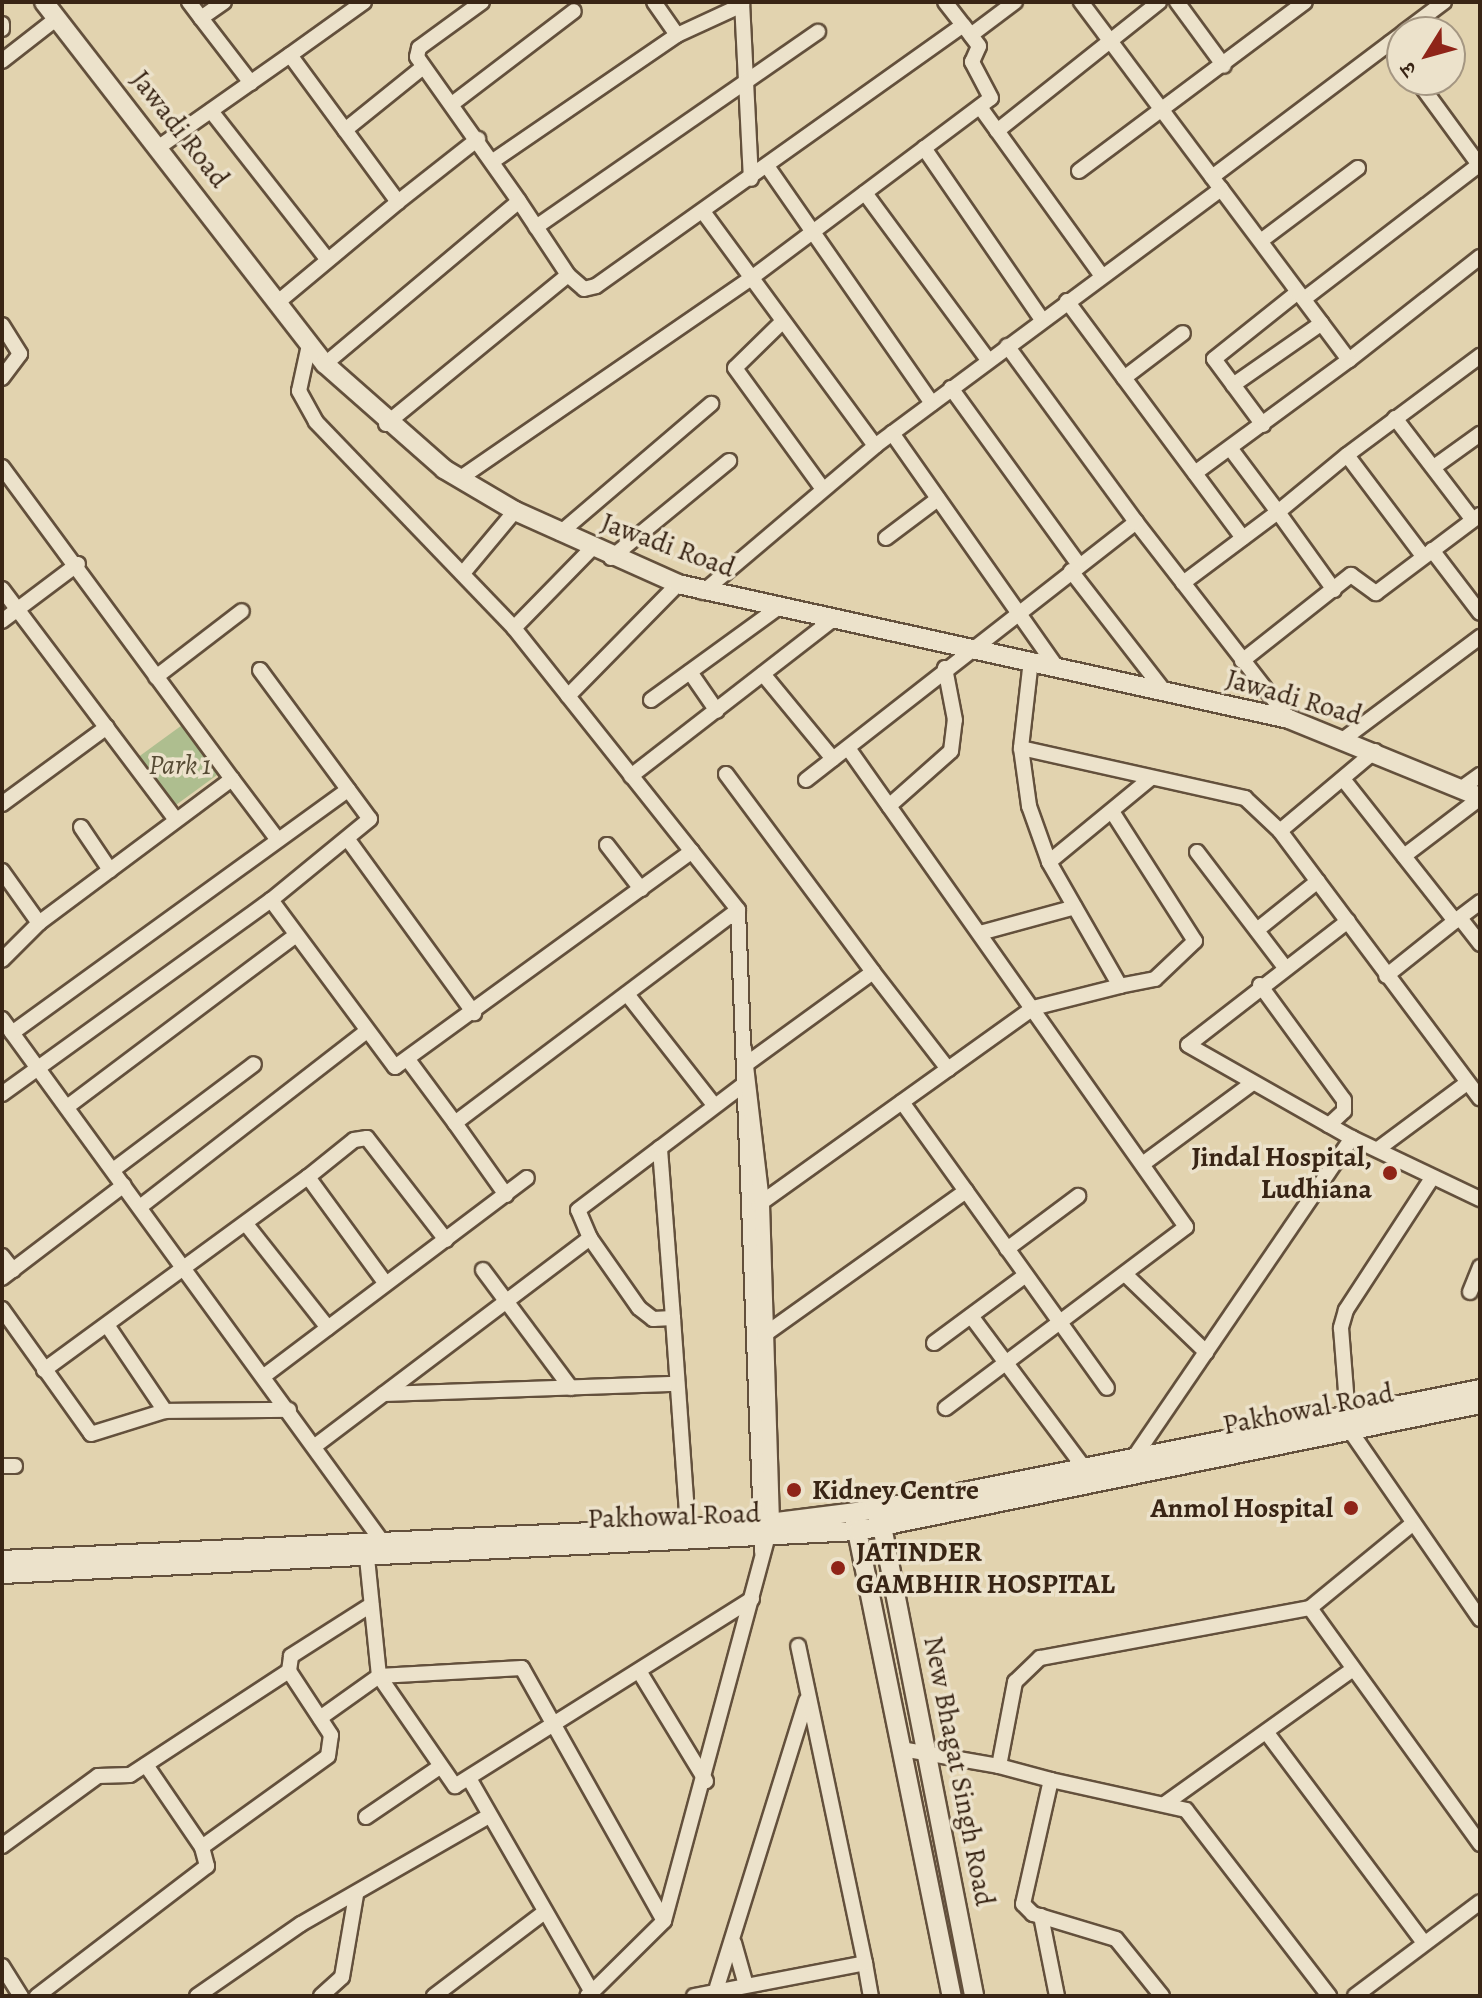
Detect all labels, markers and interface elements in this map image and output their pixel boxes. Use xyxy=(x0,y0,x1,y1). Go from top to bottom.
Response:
north arrow xyxy=(1386,16,1466,96)
text: उ xyxy=(1393,56,1424,83)
street label: Jawadi Road xyxy=(124,64,236,194)
street label: Jawadi Road xyxy=(597,505,739,585)
street label: Jawadi Road xyxy=(1222,662,1366,732)
park label: Park 1 xyxy=(149,748,211,782)
place label: Jindal Hospital, Ludhiana xyxy=(1191,1140,1372,1206)
marker: Jindal Hospital, Ludhiana xyxy=(1379,1162,1401,1184)
street label: Pakhowal Road xyxy=(1220,1376,1396,1442)
place label: Kidney Centre xyxy=(812,1473,979,1507)
marker: Kidney Centre xyxy=(783,1479,805,1501)
place label: Anmol Hospital xyxy=(1151,1491,1333,1525)
street label: Pakhowal Road xyxy=(587,1496,761,1536)
marker: Anmol Hospital xyxy=(1340,1497,1362,1519)
place label: JATINDER GAMBHIR HOSPITAL xyxy=(856,1535,1115,1601)
marker: JATINDER GAMBHIR HOSPITAL xyxy=(827,1557,849,1579)
street label: New Bhagat Singh Road xyxy=(916,1633,1002,1909)

